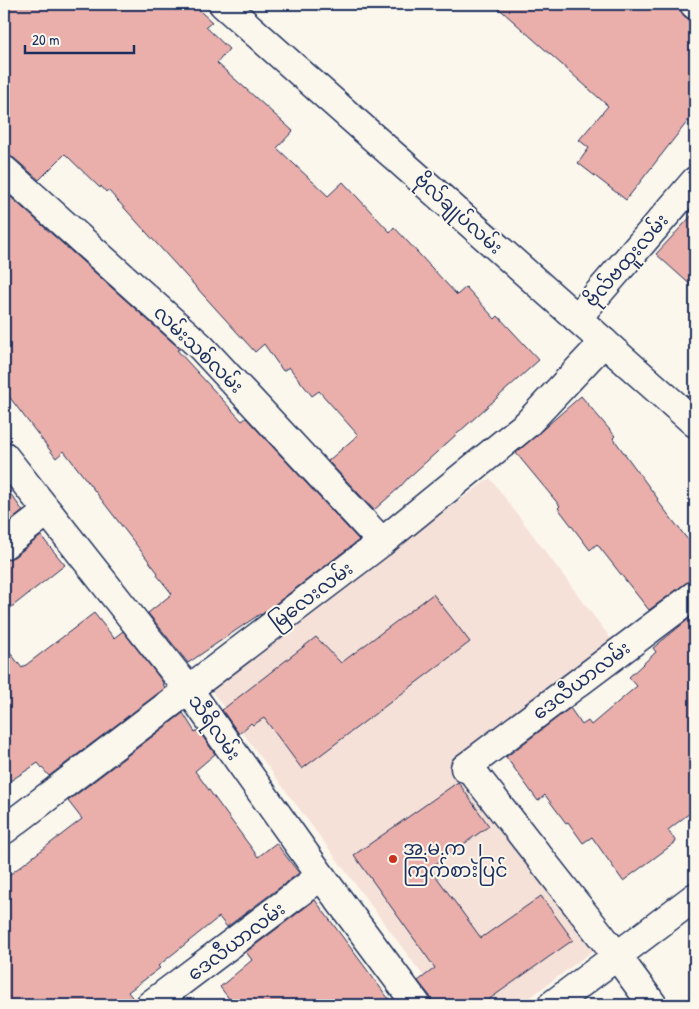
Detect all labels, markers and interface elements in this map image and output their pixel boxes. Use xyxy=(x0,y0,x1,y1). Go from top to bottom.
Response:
scale bar xyxy=(25,22,134,54)
text: 20 m xyxy=(32,29,59,50)
street label: ဗိုလ်ချုပ်လမ်း xyxy=(407,166,509,263)
street label: ဗိုလ်ဗထူးလမ်း xyxy=(577,207,677,315)
street label: လမ်းသစ်လမ်း xyxy=(148,299,250,399)
street label: မြလေးလမ်း xyxy=(264,554,360,637)
street label: ဒေလီယာလမ်း xyxy=(526,634,635,725)
street label: သီရိလမ်း xyxy=(180,688,248,767)
place label: အ.မ.က ၂ ကြက်စားပြင် xyxy=(403,835,508,886)
marker: အ.မ.က ၂ ကြက်စားပြင် xyxy=(387,853,399,865)
street label: ဒေလီယာလမ်း xyxy=(181,895,290,986)

